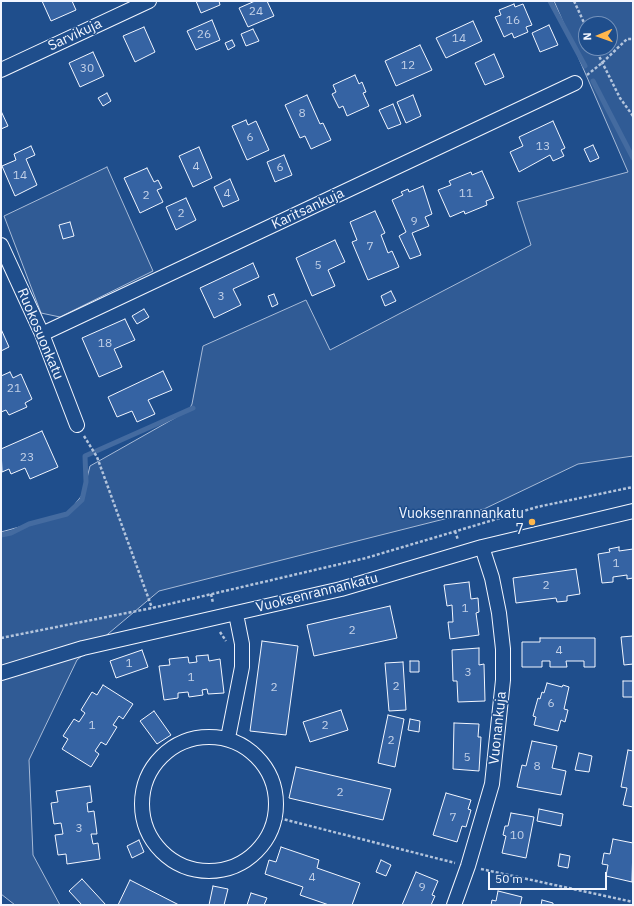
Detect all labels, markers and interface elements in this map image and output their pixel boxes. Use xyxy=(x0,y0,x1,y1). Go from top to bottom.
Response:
house number: 24 xyxy=(249,5,263,19)
house number: 16 xyxy=(506,14,520,28)
street label: Sarvikuja xyxy=(45,15,105,55)
north arrow xyxy=(578,16,618,56)
house number: 26 xyxy=(197,28,211,42)
house number: 14 xyxy=(452,32,466,46)
text: N xyxy=(580,32,594,41)
house number: 12 xyxy=(401,59,415,73)
house number: 30 xyxy=(80,62,94,76)
house number: 8 xyxy=(298,107,306,121)
house number: 6 xyxy=(246,131,254,145)
house number: 13 xyxy=(536,140,550,154)
house number: 4 xyxy=(192,160,200,174)
house number: 6 xyxy=(276,161,284,175)
house number: 14 xyxy=(13,169,27,183)
street label: Karitsankuja xyxy=(269,185,347,233)
house number: 4 xyxy=(223,187,231,201)
house number: 11 xyxy=(459,187,473,201)
house number: 2 xyxy=(142,189,150,203)
house number: 2 xyxy=(177,207,185,221)
house number: 9 xyxy=(410,215,418,229)
house number: 7 xyxy=(366,240,374,254)
house number: 5 xyxy=(314,259,322,273)
street label: Ruokosuonkatu xyxy=(13,286,67,382)
house number: 3 xyxy=(217,290,225,304)
house number: 18 xyxy=(98,337,112,351)
house number: 21 xyxy=(7,382,21,396)
house number: 23 xyxy=(20,451,34,465)
place label: Vuoksenrannankatu 7 xyxy=(399,506,524,538)
marker: Vuoksenrannankatu 7 xyxy=(527,517,537,527)
house number: 1 xyxy=(612,557,620,571)
street label: Vuoksenrannankatu xyxy=(254,570,380,616)
house number: 2 xyxy=(542,579,550,593)
house number: 1 xyxy=(461,602,469,616)
house number: 2 xyxy=(348,624,356,638)
house number: 4 xyxy=(555,644,563,658)
house number: 1 xyxy=(125,657,133,671)
house number: 3 xyxy=(464,666,472,680)
house number: 1 xyxy=(187,671,195,685)
house number: 2 xyxy=(392,680,400,694)
house number: 2 xyxy=(270,681,278,695)
street label: Vuonankuja xyxy=(486,691,510,765)
house number: 6 xyxy=(547,697,555,711)
house number: 1 xyxy=(88,719,96,733)
house number: 2 xyxy=(321,719,329,733)
house number: 2 xyxy=(387,734,395,748)
house number: 5 xyxy=(463,751,471,765)
house number: 8 xyxy=(533,760,541,774)
house number: 2 xyxy=(336,786,344,800)
house number: 7 xyxy=(449,811,457,825)
house number: 3 xyxy=(75,822,83,836)
house number: 10 xyxy=(510,829,524,843)
scale bar xyxy=(490,864,609,890)
house number: 4 xyxy=(308,871,316,885)
text: 50 m xyxy=(495,871,523,886)
house number: 9 xyxy=(418,881,426,895)

